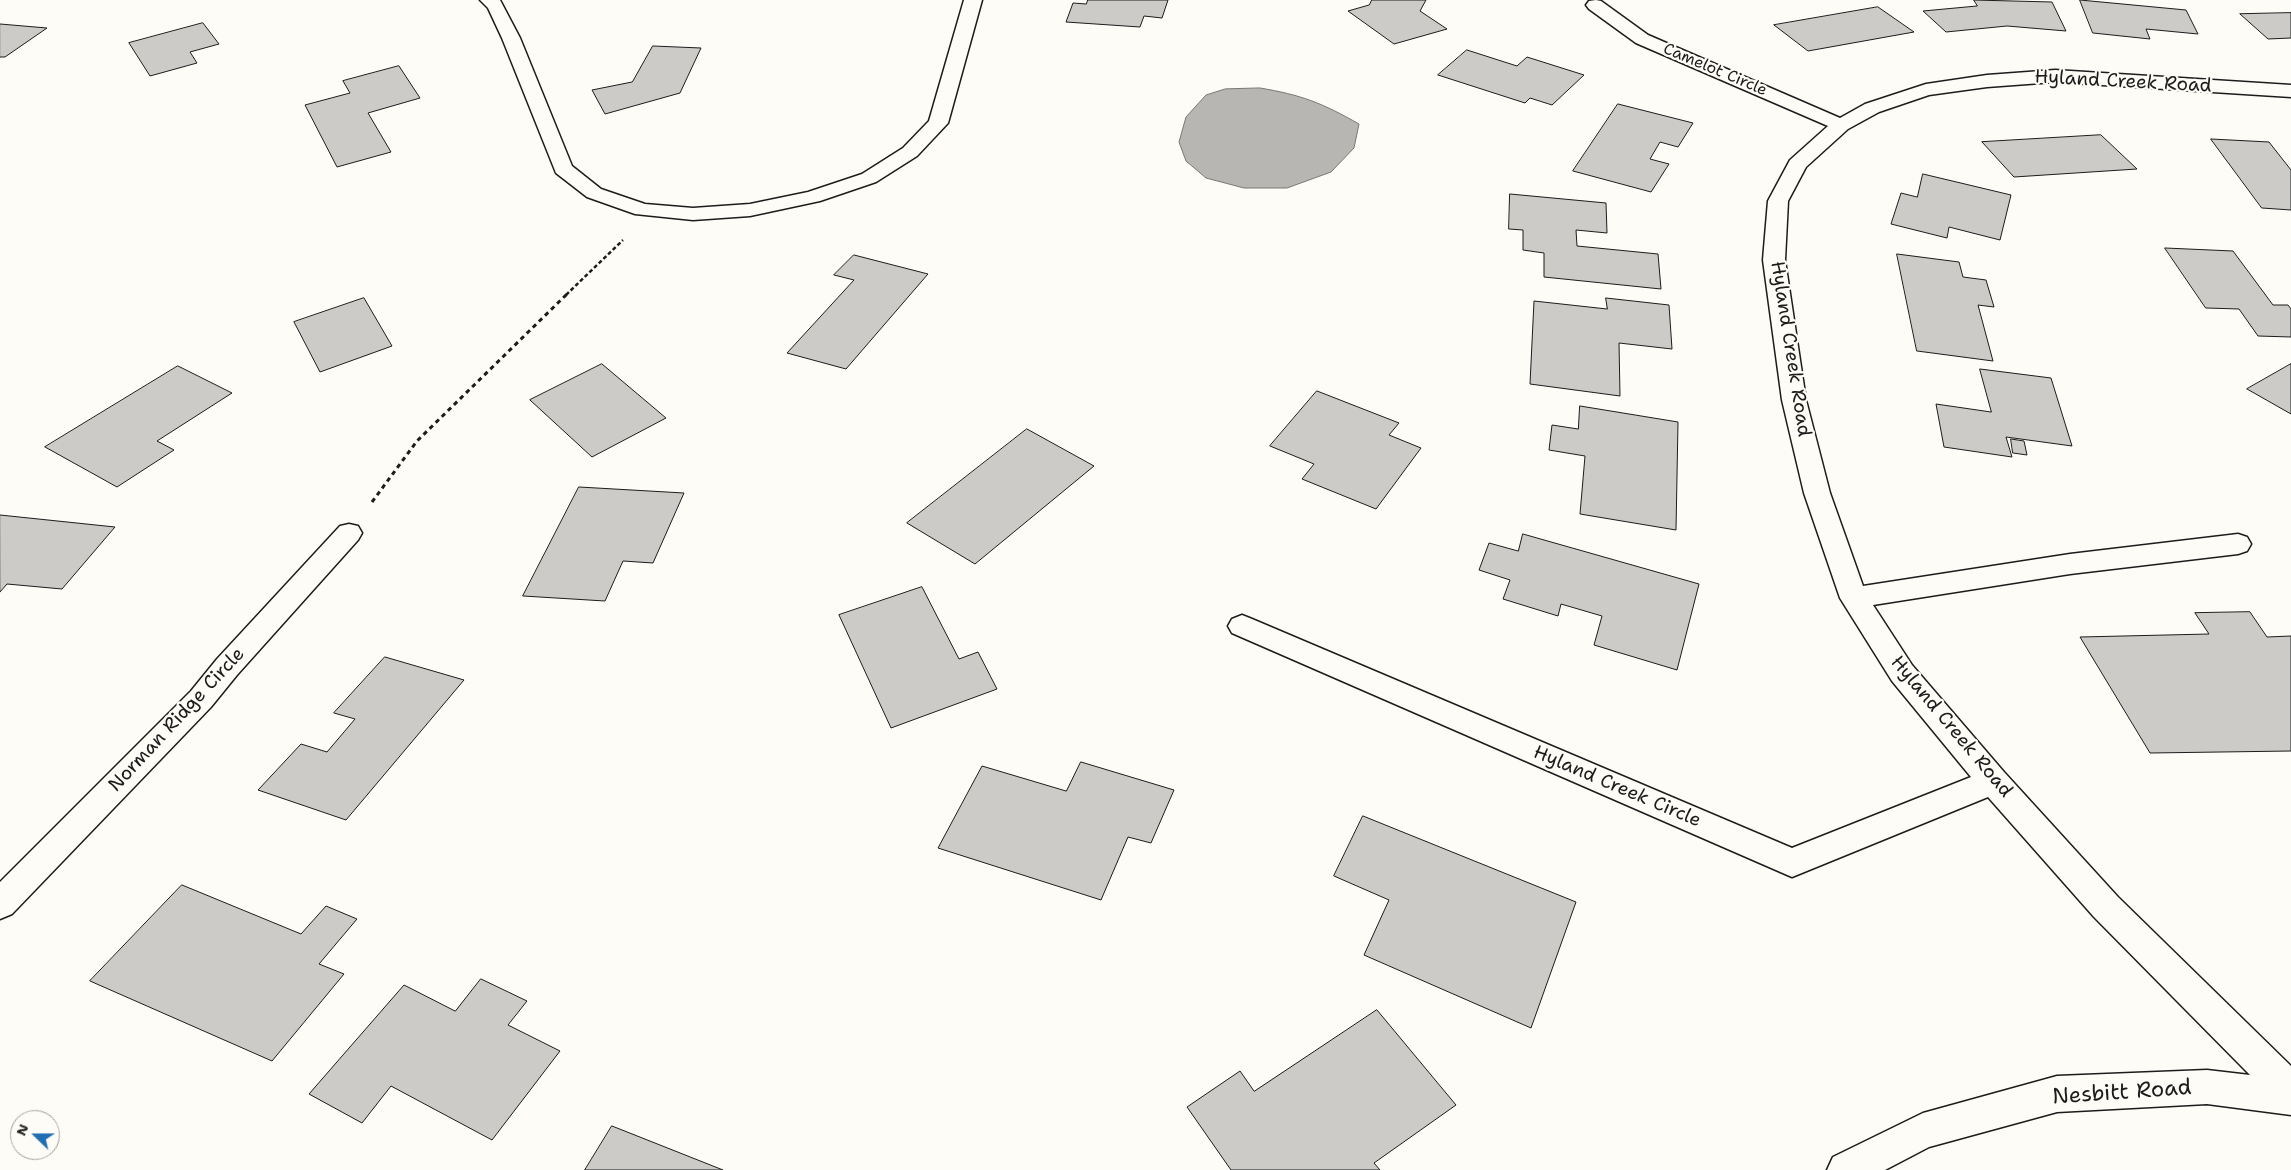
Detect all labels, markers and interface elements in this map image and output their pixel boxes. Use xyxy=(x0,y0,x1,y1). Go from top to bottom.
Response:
street label: Camelot Circle xyxy=(1660,39,1770,101)
street label: Hyland Creek Road xyxy=(2034,66,2212,98)
street label: Hyland Creek Road xyxy=(1765,260,1815,438)
street label: Norman Ridge Circle xyxy=(104,643,250,797)
street label: Hyland Creek Road xyxy=(1885,652,2017,802)
street label: Hyland Creek Circle xyxy=(1530,741,1704,833)
street label: Nesbitt Road xyxy=(2052,1075,2192,1111)
north arrow xyxy=(10,1110,60,1160)
text: N xyxy=(12,1121,32,1138)

